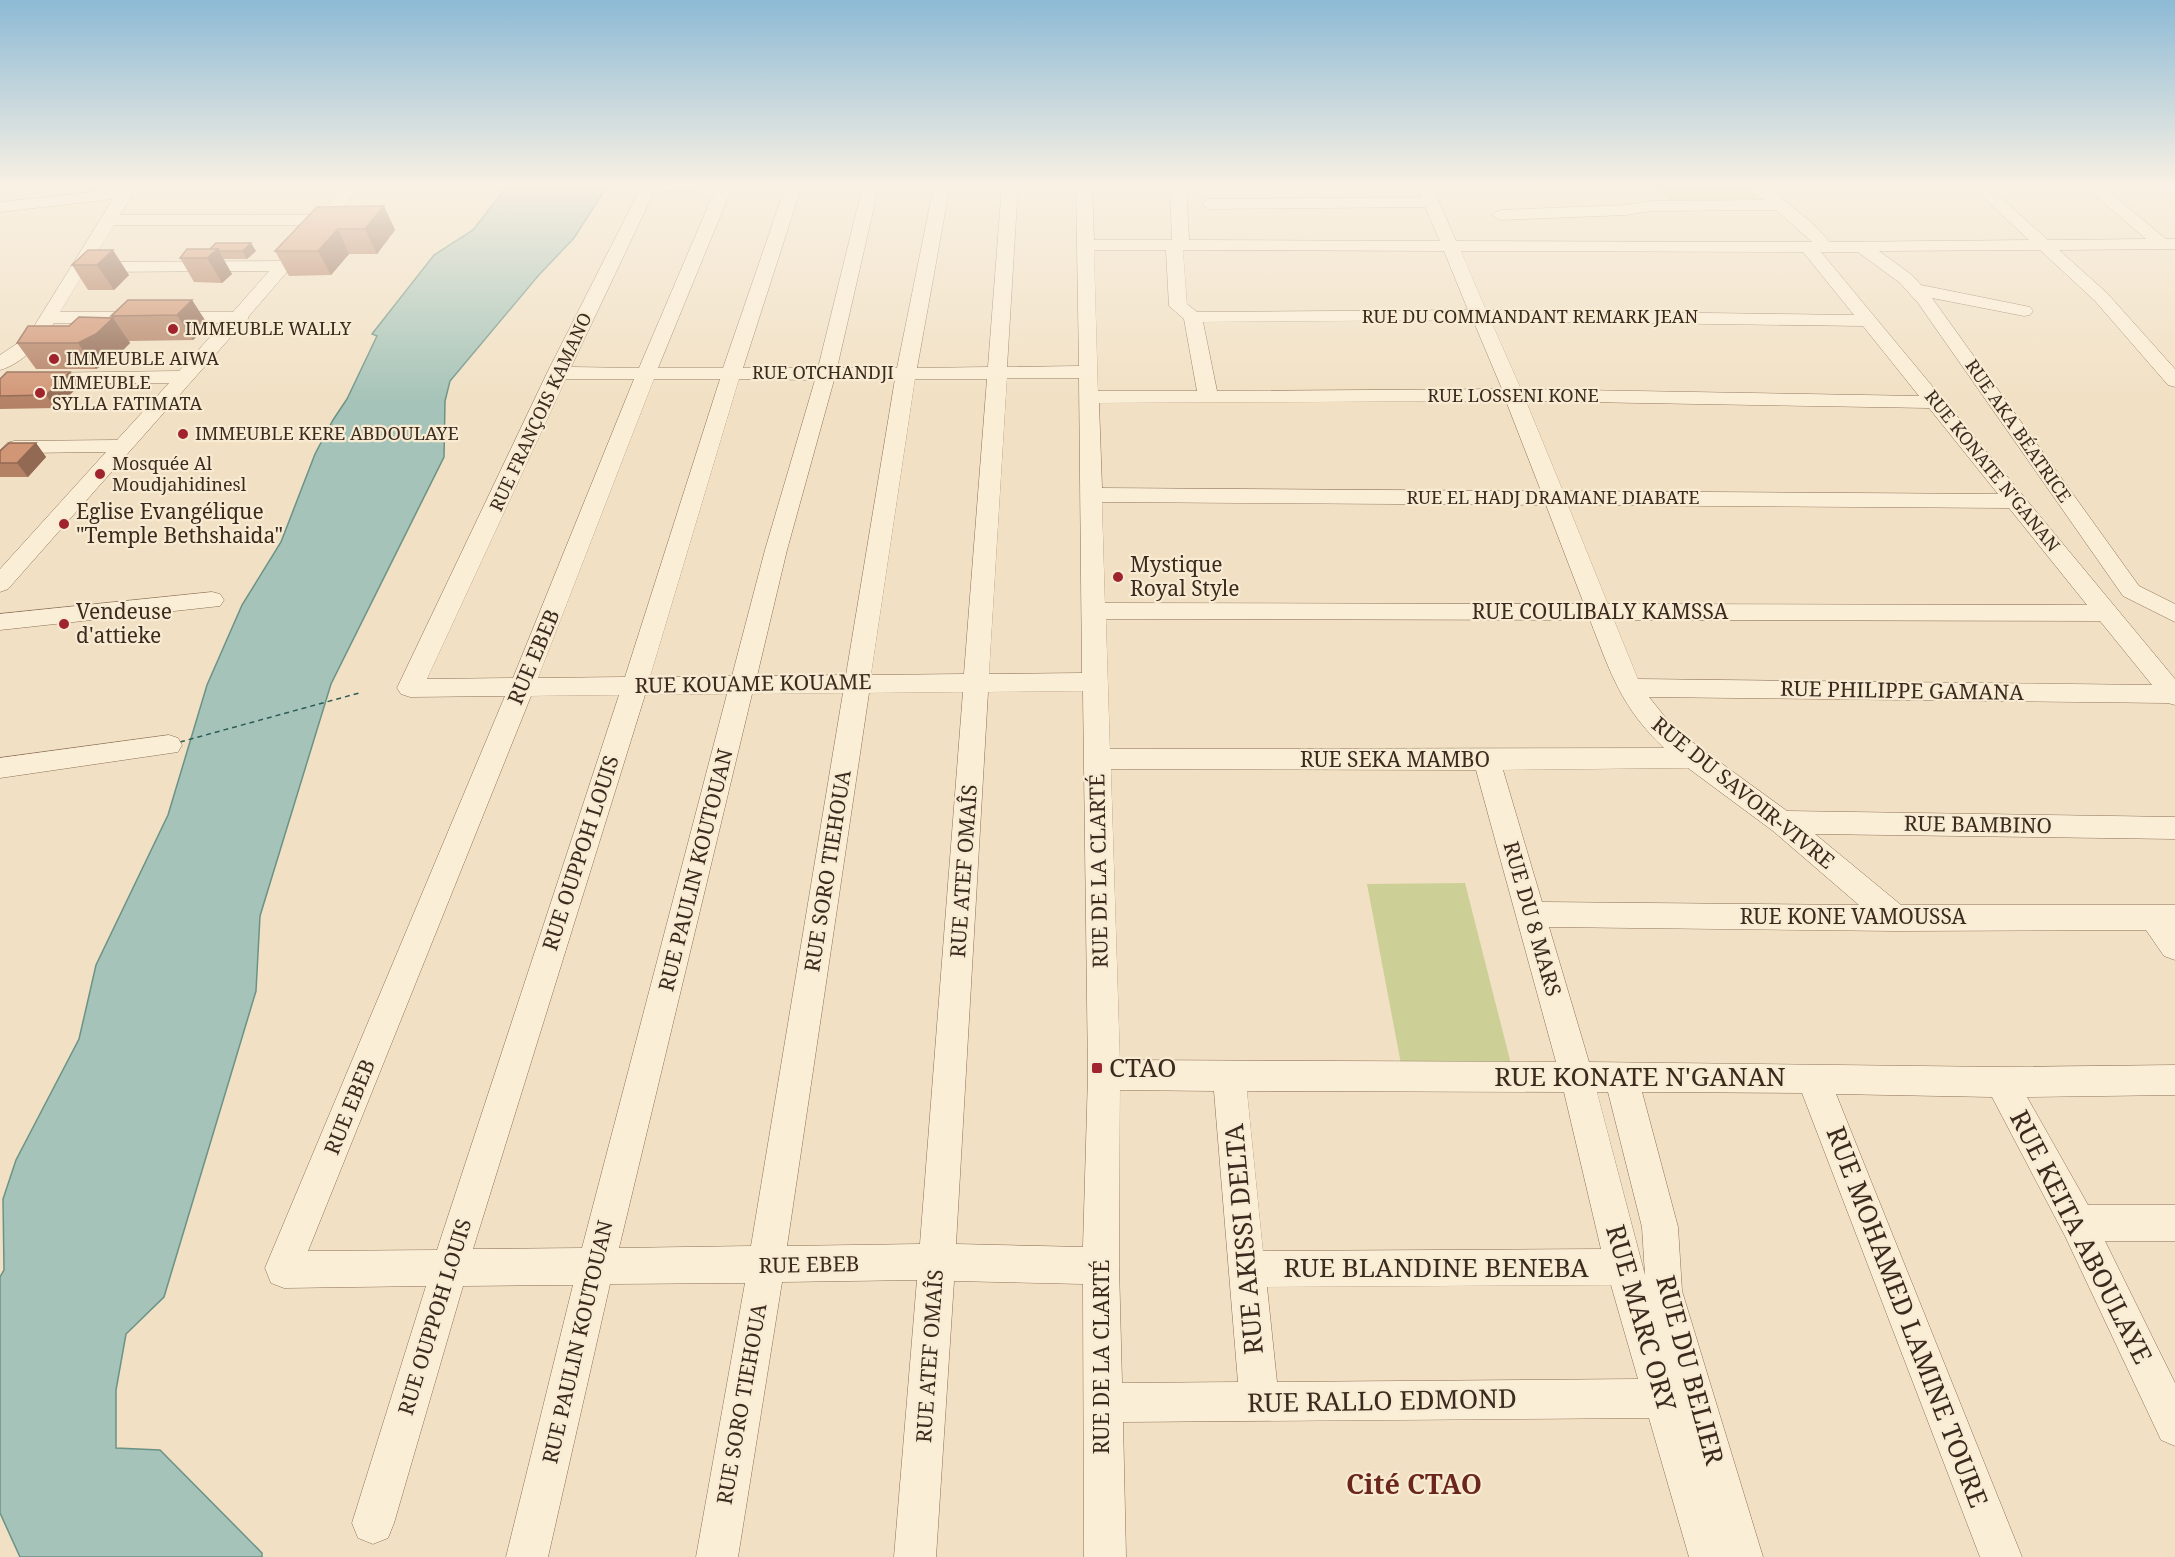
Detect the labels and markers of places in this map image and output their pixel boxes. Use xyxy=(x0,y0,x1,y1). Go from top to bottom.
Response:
place label: IMMEUBLE WALLY xyxy=(185,316,352,340)
marker: IMMEUBLE WALLY xyxy=(166,322,180,336)
place label: IMMEUBLE AIWA xyxy=(66,346,219,370)
marker: IMMEUBLE AIWA xyxy=(47,352,61,366)
place label: IMMEUBLE SYLLA FATIMATA xyxy=(52,370,203,415)
marker: IMMEUBLE SYLLA FATIMATA xyxy=(33,386,47,400)
place label: IMMEUBLE KERE ABDOULAYE xyxy=(195,421,459,445)
marker: IMMEUBLE KERE ABDOULAYE xyxy=(176,427,190,441)
place label: Mosquée Al Moudjahidinesl xyxy=(112,451,247,496)
marker: Mosquée Al Moudjahidinesl xyxy=(93,467,107,481)
place label: Eglise Evangélique "Temple Bethshaida" xyxy=(76,497,283,549)
marker: Eglise Evangélique "Temple Bethshaida" xyxy=(57,517,71,531)
place label: Mystique Royal Style xyxy=(1130,550,1240,602)
marker: Mystique Royal Style xyxy=(1111,570,1125,584)
place label: Vendeuse d'attieke xyxy=(76,597,172,649)
marker: Vendeuse d'attieke xyxy=(57,617,71,631)
place label: CTAO xyxy=(1109,1049,1176,1085)
marker: CTAO xyxy=(1090,1061,1104,1075)

